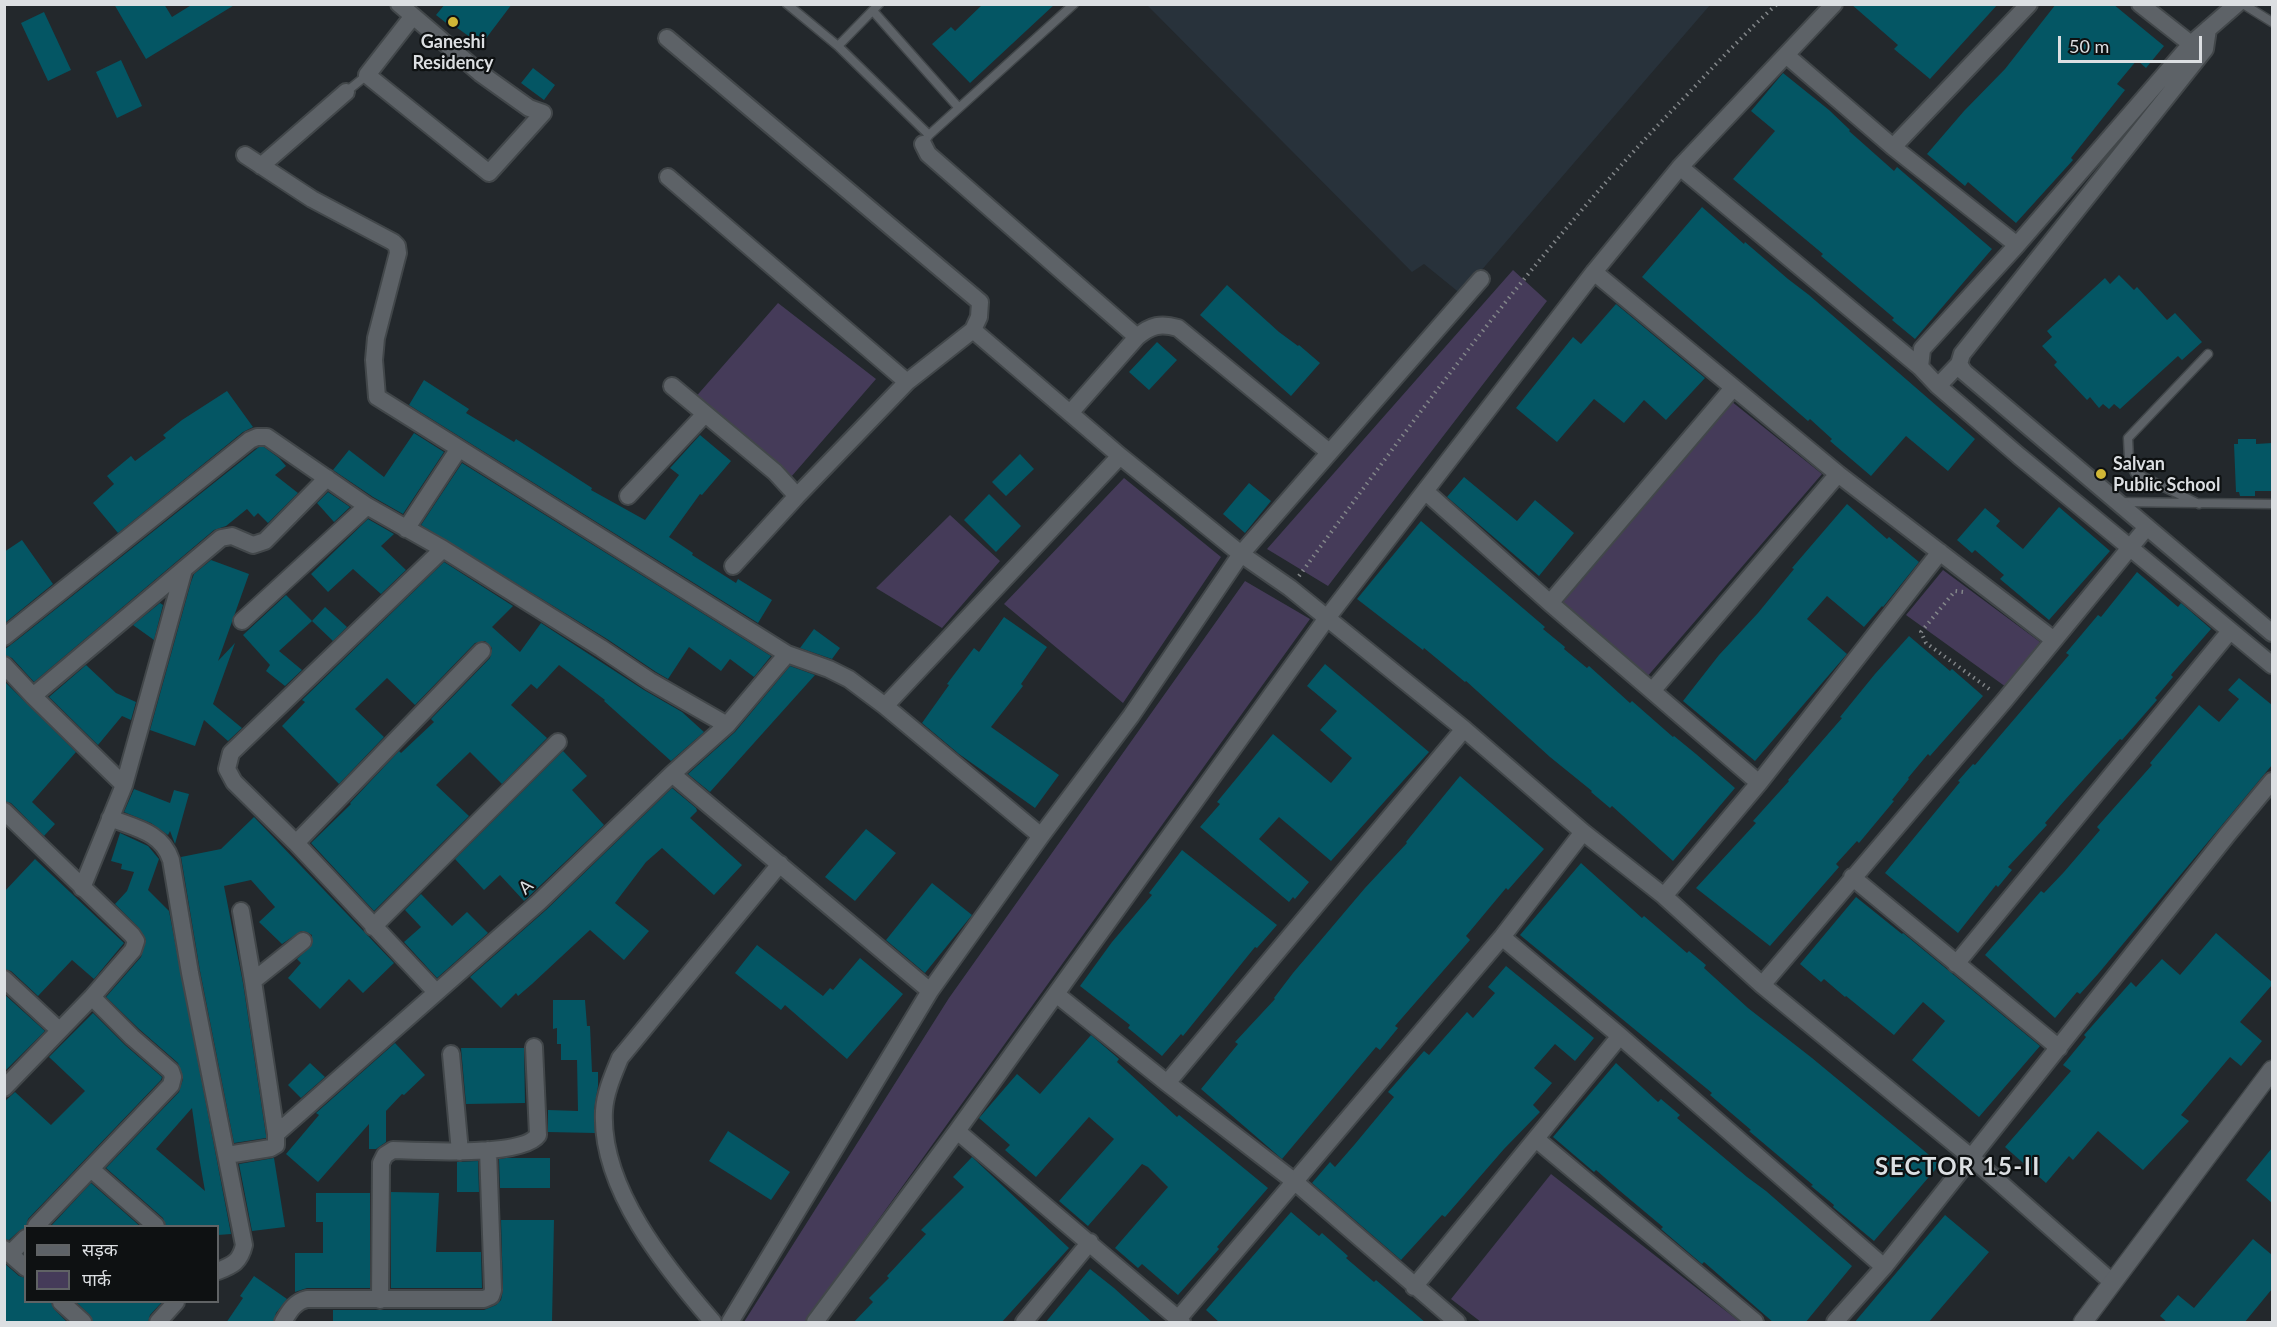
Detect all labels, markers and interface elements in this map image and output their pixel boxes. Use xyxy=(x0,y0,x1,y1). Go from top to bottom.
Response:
marker: Ganeshi Residency xyxy=(446,15,460,29)
scale bar xyxy=(2061,24,2205,62)
place label: Ganeshi Residency xyxy=(412,31,494,74)
text: 50 m xyxy=(2069,35,2109,57)
place label: Salvan Public School xyxy=(2113,453,2220,496)
marker: Salvan Public School xyxy=(2094,467,2108,481)
street label: A xyxy=(514,875,538,899)
district label: SECTOR 15-II xyxy=(1875,1153,2041,1181)
legend xyxy=(24,1225,219,1303)
text: सड़क xyxy=(82,1238,118,1260)
text: पार्क xyxy=(82,1268,111,1290)

